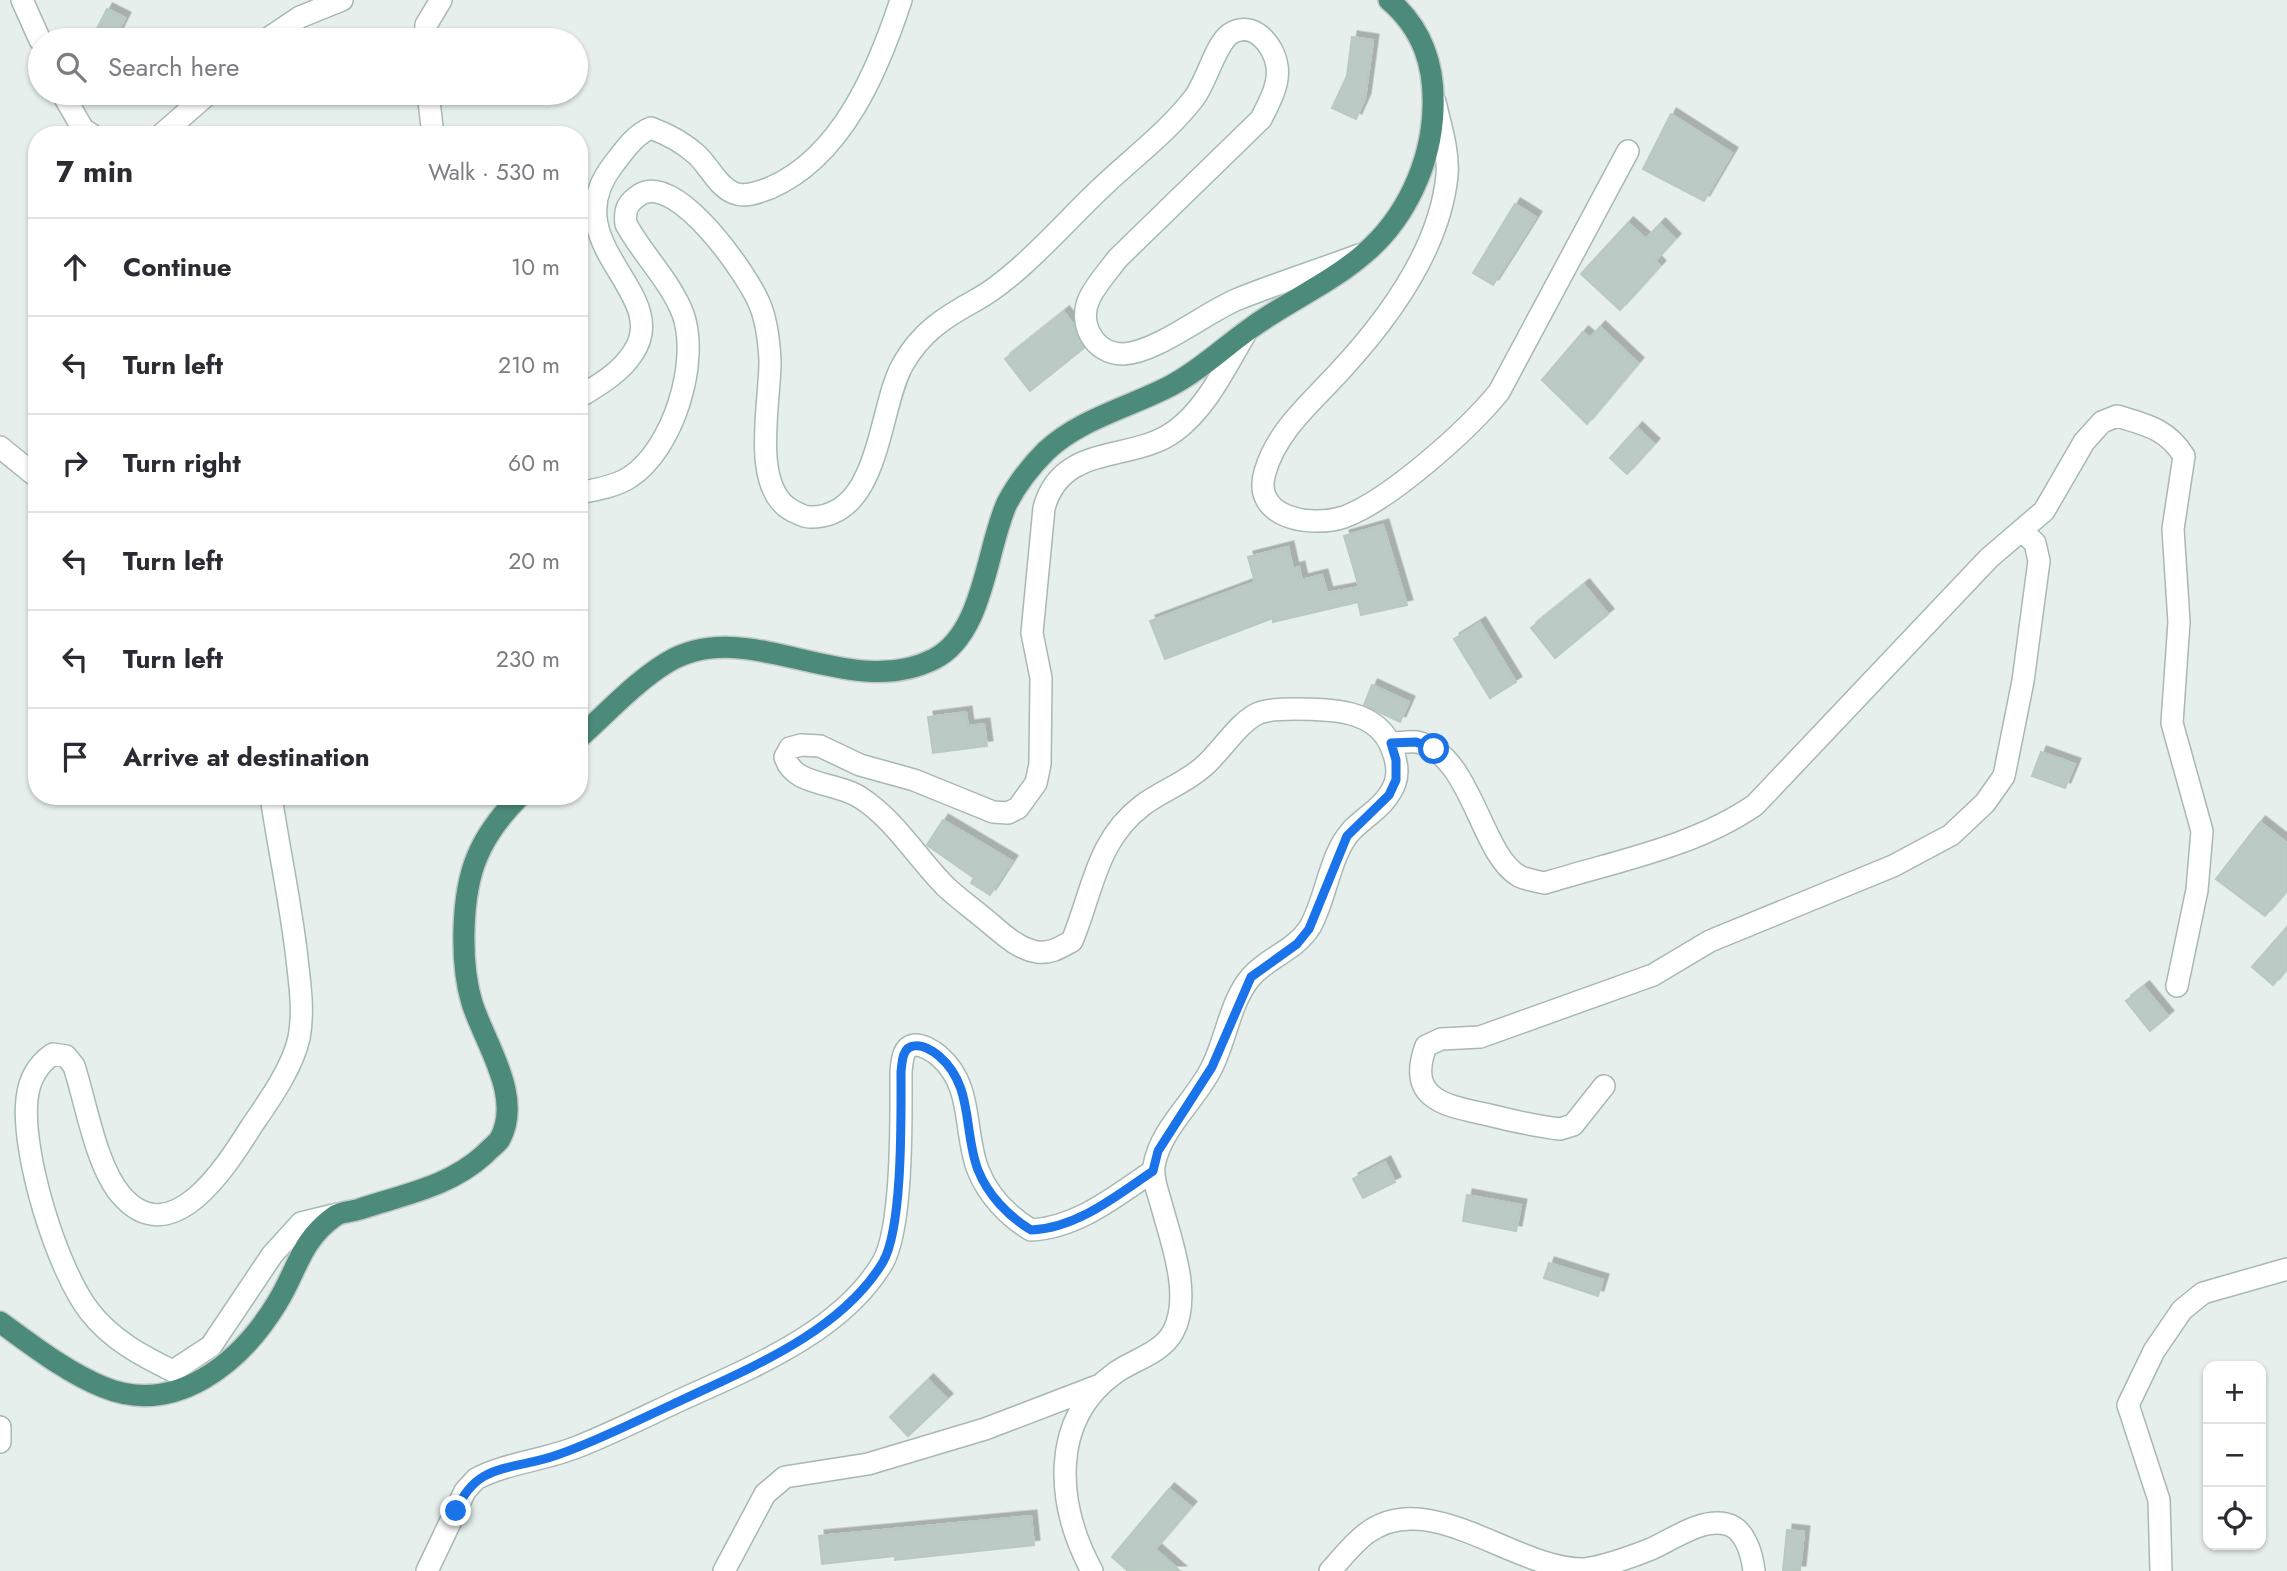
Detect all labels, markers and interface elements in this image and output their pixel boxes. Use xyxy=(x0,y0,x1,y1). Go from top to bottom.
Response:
search box xyxy=(28,28,588,105)
icon: search xyxy=(52,48,90,86)
text: Search here xyxy=(108,48,240,86)
text: 7 min xyxy=(56,150,133,193)
text: Walk · 530 m xyxy=(428,155,560,189)
icon: ahead xyxy=(56,248,94,286)
text: Continue xyxy=(123,248,232,286)
text: 10 m xyxy=(511,250,560,284)
icon: left xyxy=(56,346,94,384)
text: Turn left xyxy=(123,346,223,384)
text: 210 m xyxy=(498,348,560,382)
icon: right xyxy=(56,444,94,482)
text: Turn right xyxy=(123,444,241,482)
text: 60 m xyxy=(508,446,560,480)
icon: left xyxy=(56,542,94,580)
text: Turn left xyxy=(123,542,223,580)
text: 20 m xyxy=(508,544,560,578)
icon: left xyxy=(56,640,94,678)
text: Turn left xyxy=(123,640,223,678)
text: 230 m xyxy=(496,642,560,676)
route start xyxy=(1418,733,1449,764)
icon: arrive xyxy=(56,738,94,776)
text: Arrive at destination xyxy=(123,738,370,776)
map controls xyxy=(2203,1361,2266,1550)
button: + xyxy=(2203,1361,2266,1424)
button: − xyxy=(2203,1424,2266,1487)
button: locate xyxy=(2203,1487,2266,1550)
route end xyxy=(440,1495,471,1526)

